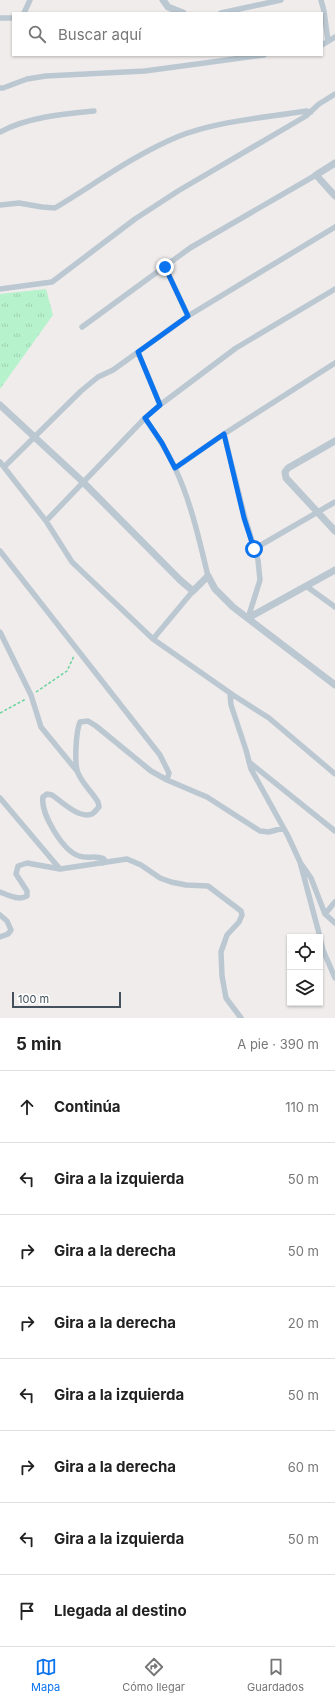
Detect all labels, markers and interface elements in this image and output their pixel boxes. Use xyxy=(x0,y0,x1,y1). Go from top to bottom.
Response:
search box xyxy=(12,12,323,56)
icon: search xyxy=(26,23,48,45)
text: Buscar aquí xyxy=(58,25,142,44)
route end xyxy=(156,258,174,276)
route start xyxy=(245,540,263,558)
map controls xyxy=(287,934,323,1006)
button: locate xyxy=(287,934,323,970)
button: layers xyxy=(287,970,323,1006)
scale bar xyxy=(12,990,121,1009)
text: 100 m xyxy=(18,992,49,1006)
text: 5 min xyxy=(16,1034,62,1054)
text: A pie · 390 m xyxy=(237,1036,319,1052)
icon: ahead xyxy=(16,1096,38,1118)
text: Continúa xyxy=(54,1097,121,1116)
text: 110 m xyxy=(285,1099,319,1115)
icon: left xyxy=(16,1168,38,1190)
text: Gira a la izquierda xyxy=(54,1169,184,1188)
text: 50 m xyxy=(288,1171,319,1187)
icon: right xyxy=(16,1240,38,1262)
text: Gira a la derecha xyxy=(54,1241,176,1260)
text: 50 m xyxy=(288,1243,319,1259)
icon: right xyxy=(16,1312,38,1334)
text: Gira a la derecha xyxy=(54,1313,176,1332)
text: 20 m xyxy=(288,1315,319,1331)
icon: left xyxy=(16,1384,38,1406)
text: Gira a la izquierda xyxy=(54,1385,184,1404)
text: 50 m xyxy=(288,1387,319,1403)
icon: right xyxy=(16,1456,38,1478)
text: Gira a la derecha xyxy=(54,1457,176,1476)
text: 60 m xyxy=(288,1459,319,1475)
icon: left xyxy=(16,1528,38,1550)
text: Gira a la izquierda xyxy=(54,1529,184,1548)
text: 50 m xyxy=(288,1531,319,1547)
icon: arrive xyxy=(16,1600,38,1622)
text: Llegada al destino xyxy=(54,1601,187,1620)
tab: Mapa xyxy=(31,1656,60,1694)
tab: Cómo llegar xyxy=(122,1656,185,1694)
tab: Guardados xyxy=(247,1656,304,1694)

